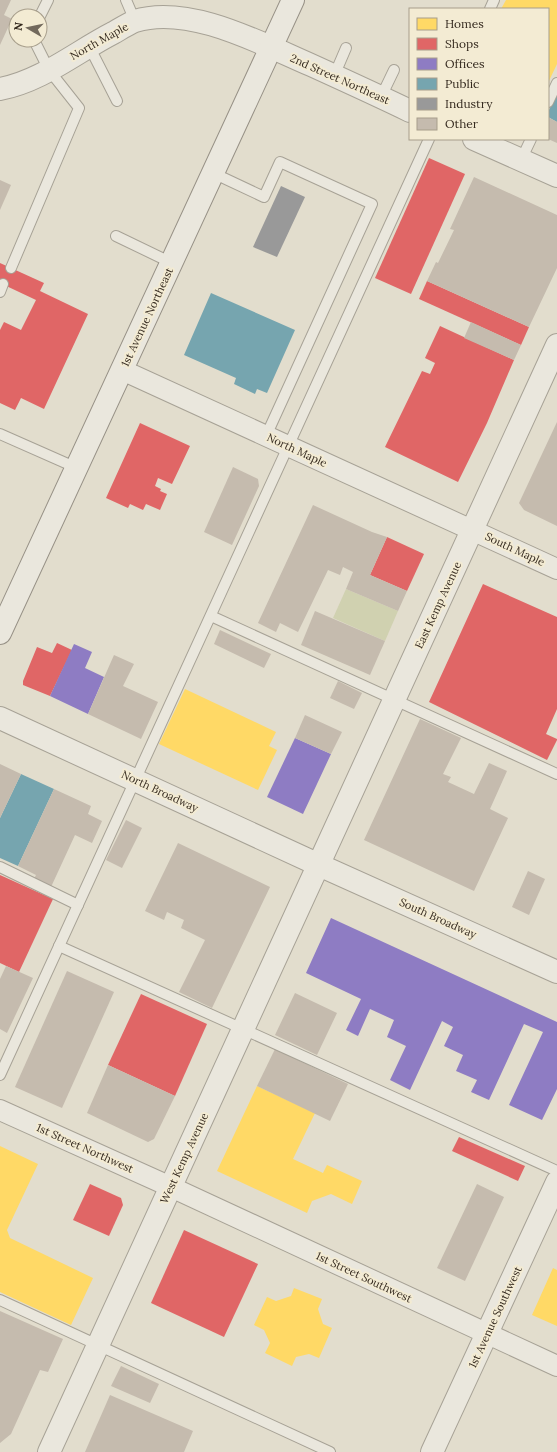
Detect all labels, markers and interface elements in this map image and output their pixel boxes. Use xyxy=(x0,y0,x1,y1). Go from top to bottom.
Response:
north arrow xyxy=(8,8,48,48)
legend xyxy=(409,8,549,140)
text: Homes xyxy=(445,16,484,31)
street label: North Maple xyxy=(67,19,131,63)
text: N xyxy=(11,21,26,32)
text: Shops xyxy=(445,36,479,51)
street label: 2nd Street Northeast xyxy=(288,51,393,108)
text: Offices xyxy=(445,56,485,71)
text: Public xyxy=(445,76,479,91)
text: Industry xyxy=(445,96,493,111)
text: Other xyxy=(445,116,479,131)
street label: 1st Avenue Northeast xyxy=(118,265,176,369)
street label: North Maple xyxy=(265,430,329,470)
street label: South Maple xyxy=(483,529,547,569)
street label: East Kemp Avenue xyxy=(412,559,464,651)
street label: North Broadway xyxy=(119,767,201,815)
street label: South Broadway xyxy=(397,895,479,941)
street label: West Kemp Avenue xyxy=(157,1110,211,1206)
street label: 1st Street Northwest xyxy=(34,1120,136,1176)
street label: 1st Street Southwest xyxy=(314,1249,415,1306)
street label: 1st Avenue Southwest xyxy=(465,1263,525,1370)

